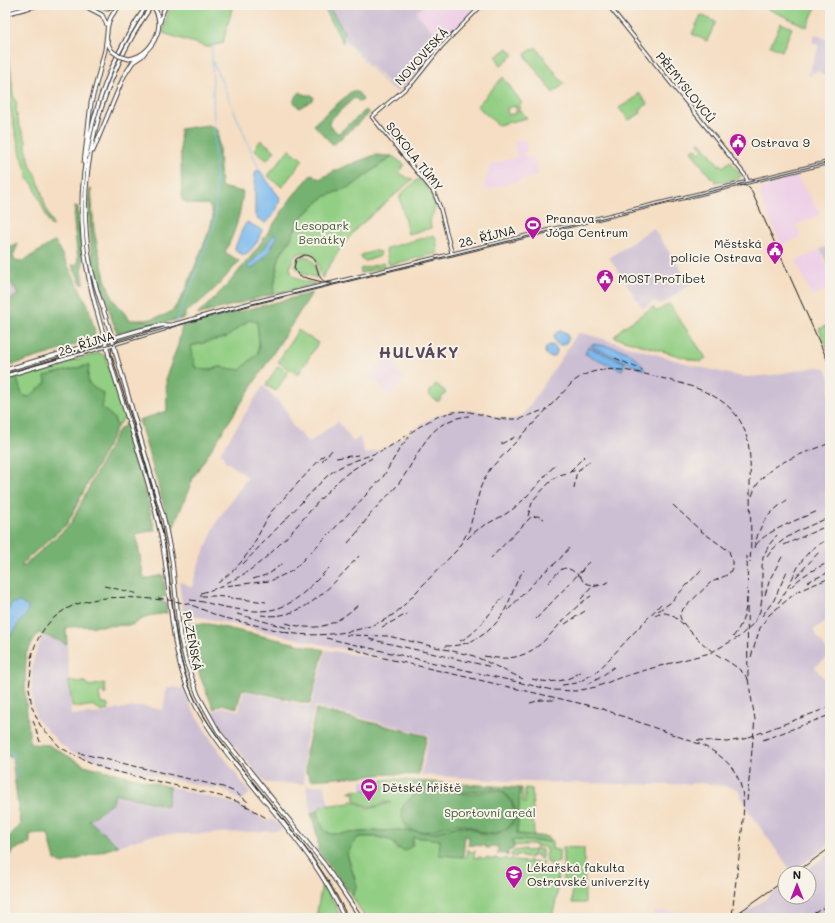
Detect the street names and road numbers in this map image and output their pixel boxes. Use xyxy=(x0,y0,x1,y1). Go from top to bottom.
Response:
street label: NOVOVESKÁ xyxy=(391,24,451,88)
street label: PŘEMYSLOVCŮ xyxy=(653,49,719,125)
street label: SOKOLA TŮMY xyxy=(383,118,447,194)
street label: 28. ŘÍJNA xyxy=(457,221,517,251)
street label: 28. ŘÍJNA xyxy=(56,327,116,359)
street label: PLZEŇSKÁ xyxy=(179,610,207,672)

